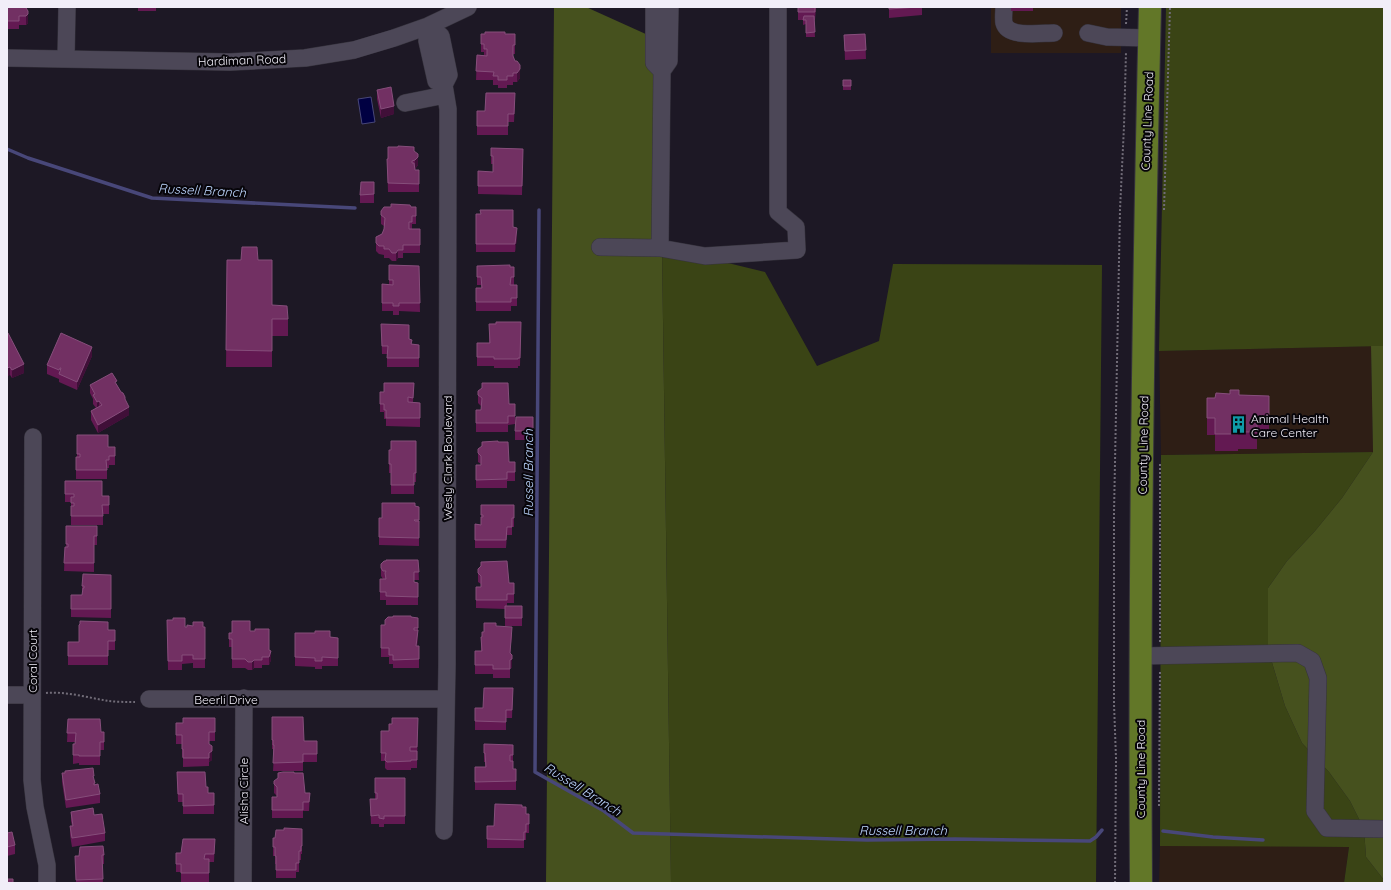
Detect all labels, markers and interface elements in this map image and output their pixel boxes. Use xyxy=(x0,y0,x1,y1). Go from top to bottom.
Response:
street label: Hardiman Road xyxy=(198,51,286,69)
street label: County Line Road xyxy=(1138,71,1156,171)
water label: Russell Branch xyxy=(158,180,247,200)
street label: Wesly Clark Boulevard xyxy=(440,395,455,521)
street label: County Line Road xyxy=(1135,396,1151,494)
place label: Animal Health Care Center xyxy=(1251,411,1329,440)
building icon: Animal Health Care Center xyxy=(1228,415,1248,435)
water label: Russell Branch xyxy=(520,428,536,517)
street label: Coral Court xyxy=(25,629,40,693)
street label: Beerli Drive xyxy=(194,692,258,707)
street label: County Line Road xyxy=(1133,720,1148,818)
street label: Alisha Circle xyxy=(236,758,251,824)
water label: Russell Branch xyxy=(541,759,625,819)
water label: Russell Branch xyxy=(859,822,948,838)

